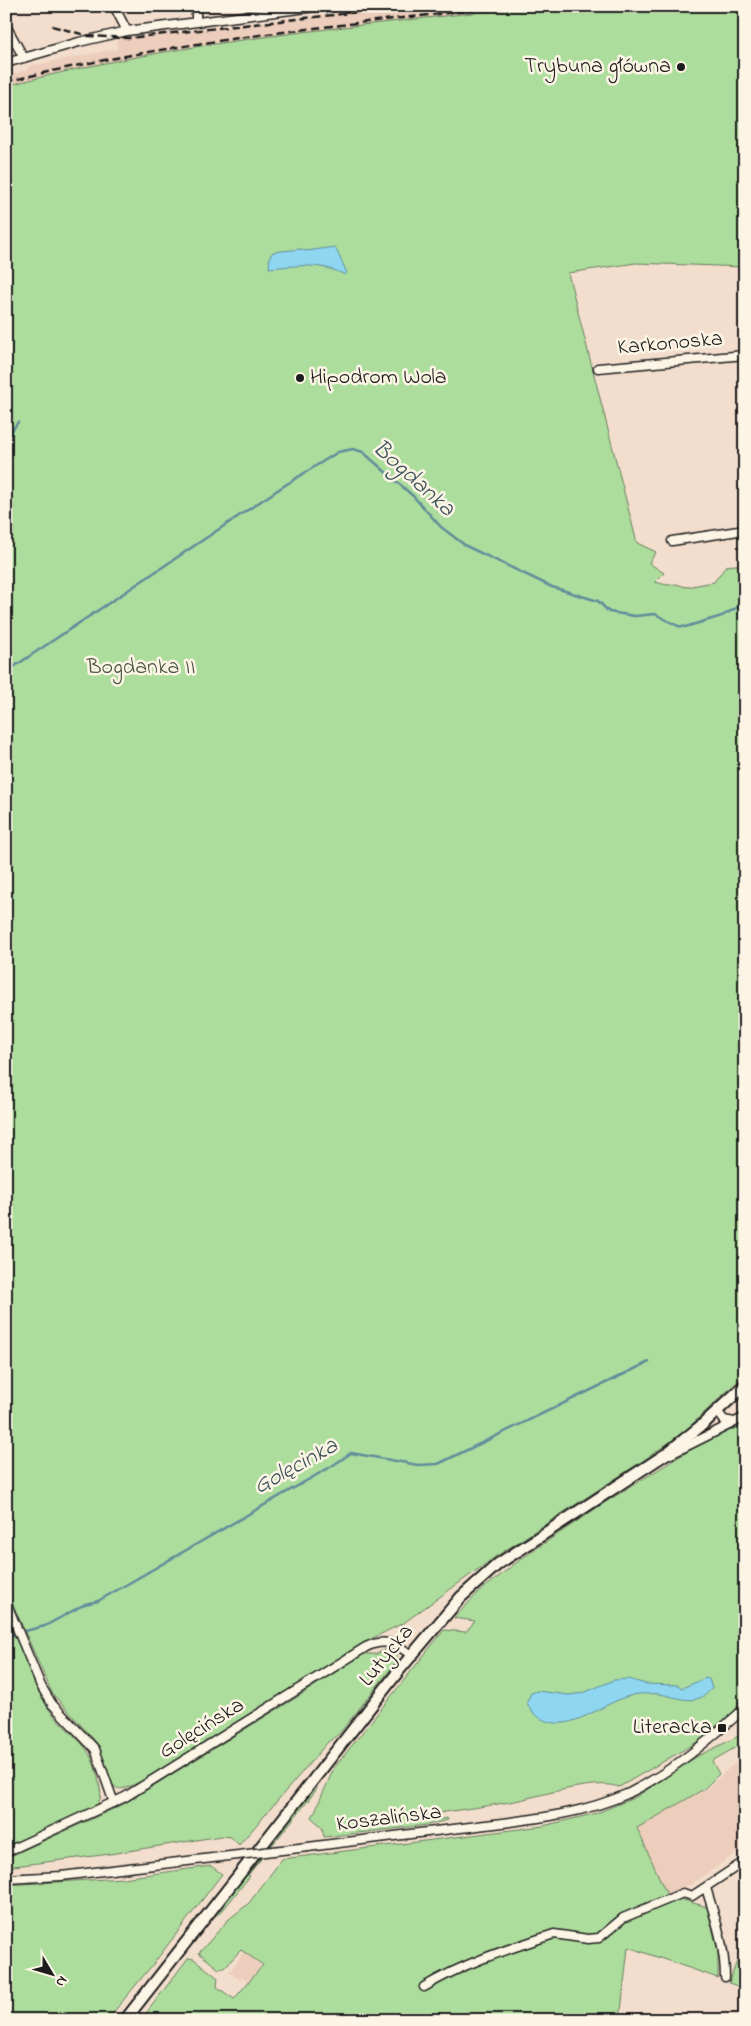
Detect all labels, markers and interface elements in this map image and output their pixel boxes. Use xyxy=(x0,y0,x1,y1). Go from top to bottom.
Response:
place label: Trybuna główna xyxy=(524,51,671,84)
marker: Trybuna główna xyxy=(675,61,687,73)
street label: Karkonoska xyxy=(616,323,724,365)
place label: Hipodrom Wola xyxy=(310,362,447,394)
marker: Hipodrom Wola xyxy=(294,372,306,384)
water label: Bogdanka xyxy=(364,432,463,527)
park label: Bogdanka II xyxy=(86,652,195,685)
water label: Golęcinka xyxy=(247,1429,346,1505)
street label: Lutycka xyxy=(352,1618,423,1695)
street label: Golęcińska xyxy=(153,1690,251,1768)
place label: Literacka xyxy=(633,1712,712,1744)
marker: Literacka xyxy=(716,1722,728,1734)
street label: Koszalińska xyxy=(335,1797,443,1841)
north arrow xyxy=(28,1948,78,1998)
text: N xyxy=(50,1971,72,1991)

